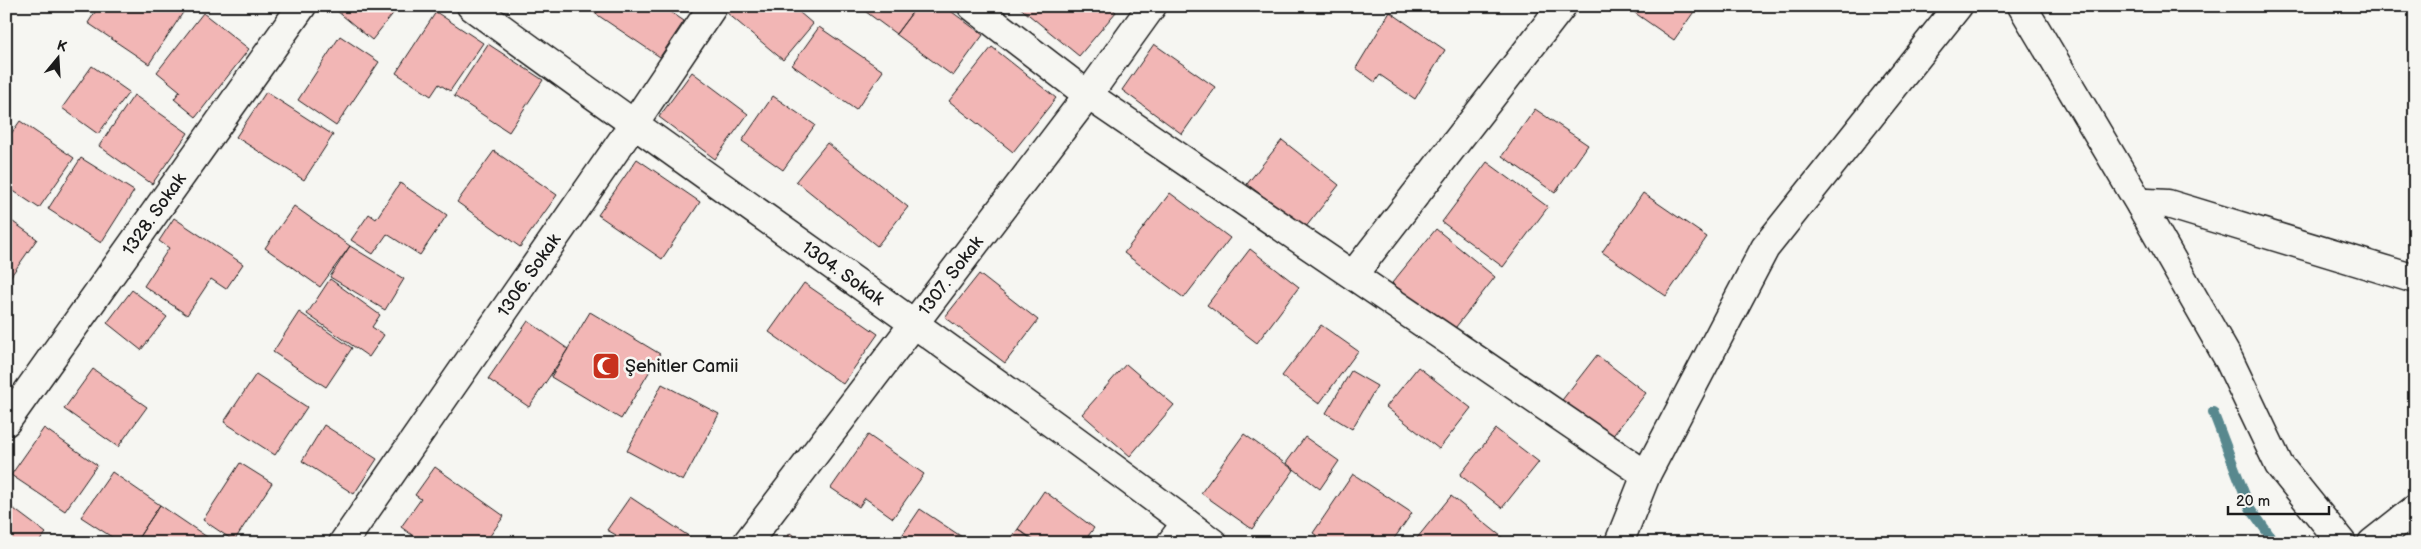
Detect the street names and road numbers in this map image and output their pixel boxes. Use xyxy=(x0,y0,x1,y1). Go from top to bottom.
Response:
street label: 1328. Sokak xyxy=(118,169,191,260)
street label: 1306. Sokak xyxy=(493,230,565,321)
street label: 1307. Sokak xyxy=(914,232,988,320)
street label: 1304. Sokak xyxy=(798,237,888,310)

